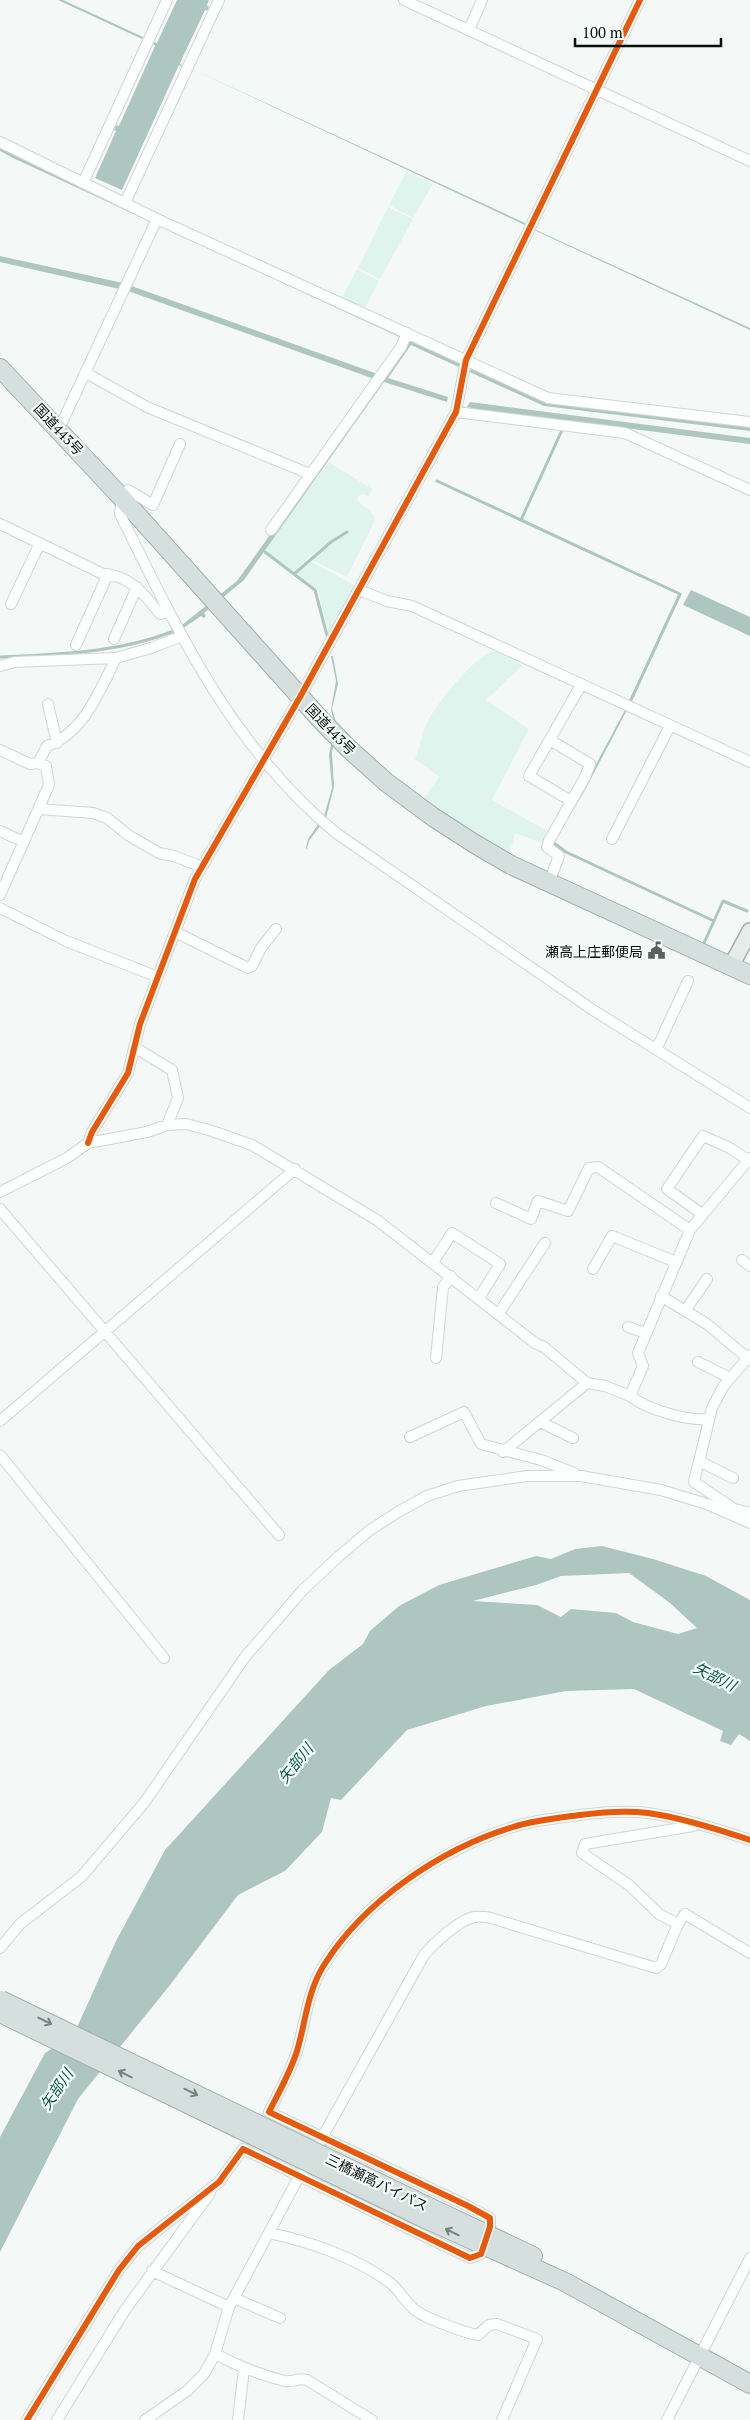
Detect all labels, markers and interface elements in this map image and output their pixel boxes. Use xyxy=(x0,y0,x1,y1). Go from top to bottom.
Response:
scale bar xyxy=(575,15,721,47)
text: 100 m xyxy=(582,22,623,42)
street label: 国道443号 xyxy=(30,399,88,459)
street label: 国道443号 xyxy=(302,699,360,759)
public building icon: 瀬高上庄郵便局 xyxy=(647,941,667,961)
place label: 瀬高上庄郵便局 xyxy=(545,942,643,961)
water label: 矢部川 xyxy=(690,1657,741,1696)
water label: 矢部川 xyxy=(273,1738,318,1787)
one-way arrow xyxy=(37,2017,52,2026)
water label: 矢部川 xyxy=(35,2063,78,2113)
one-way arrow xyxy=(118,2069,133,2078)
one-way arrow xyxy=(183,2088,198,2097)
street label: 三橋瀬高バイパス xyxy=(323,2149,431,2215)
one-way arrow xyxy=(445,2227,460,2237)

